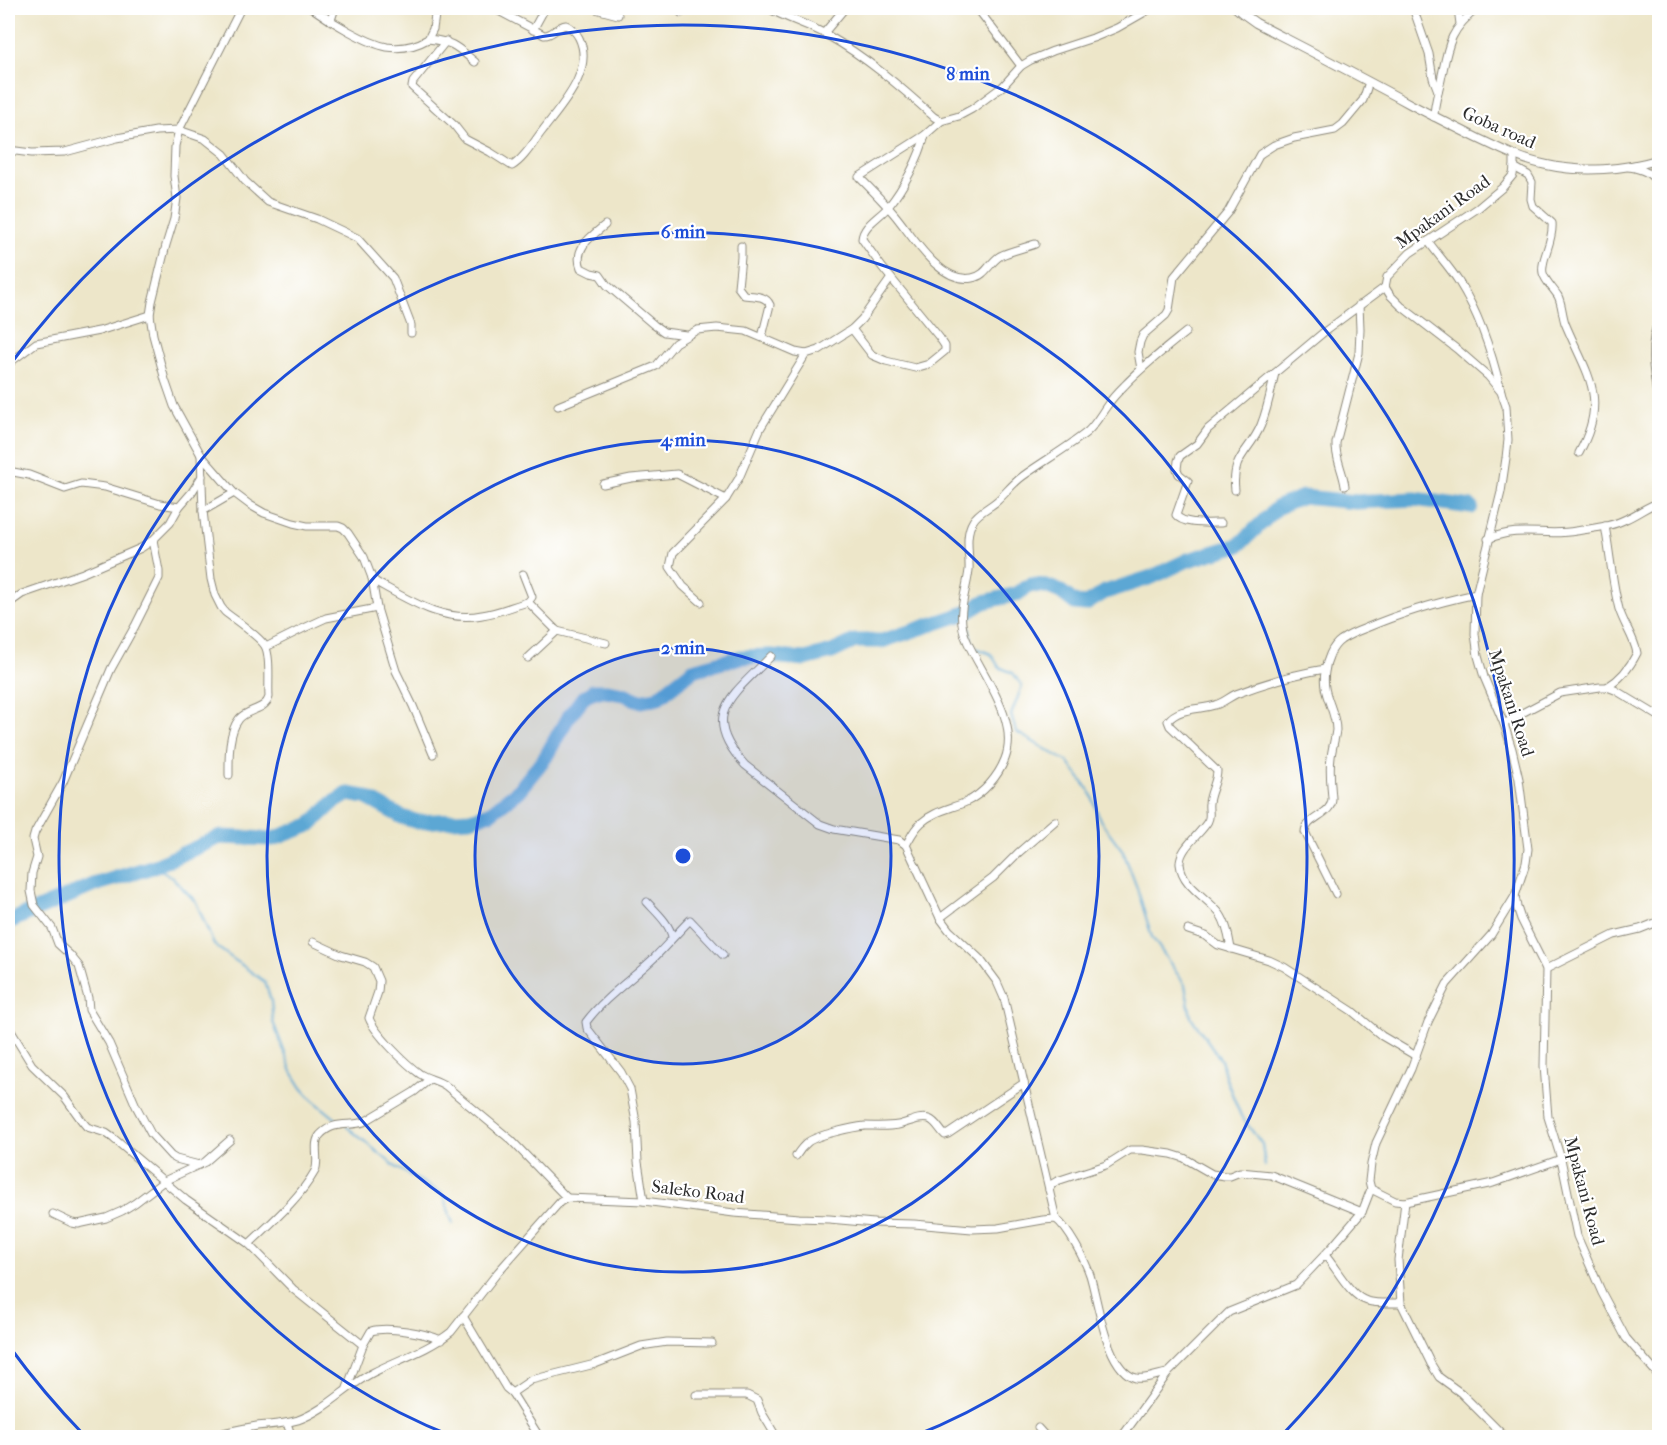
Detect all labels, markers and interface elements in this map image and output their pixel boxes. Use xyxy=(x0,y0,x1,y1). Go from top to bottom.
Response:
text: 8 min xyxy=(946,64,990,85)
street label: Goba road xyxy=(1459,103,1539,154)
street label: Mpakani Road xyxy=(1392,171,1495,253)
text: 6 min xyxy=(661,222,706,243)
text: 4 min xyxy=(659,430,706,451)
text: 2 min xyxy=(661,638,705,659)
street label: Mpakani Road xyxy=(1484,647,1538,760)
centre of rings xyxy=(673,846,693,866)
street label: Mpakani Road xyxy=(1559,1134,1609,1248)
street label: Saleko Road xyxy=(650,1176,746,1208)

